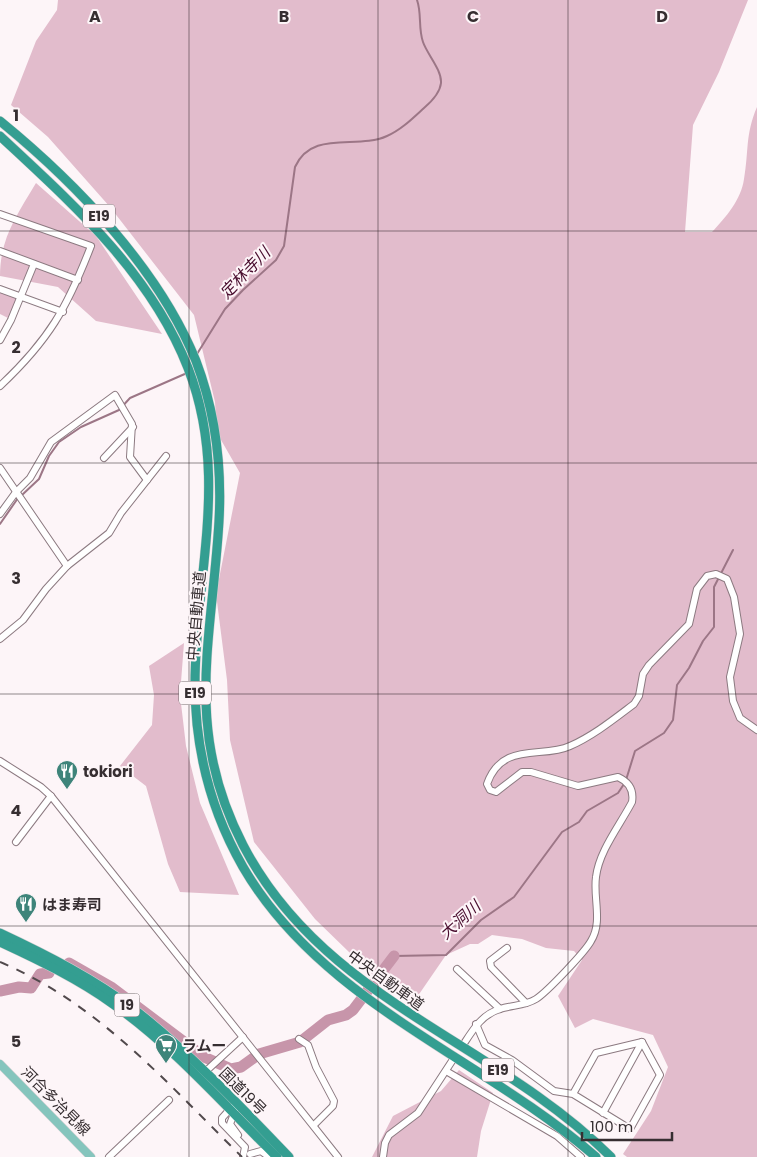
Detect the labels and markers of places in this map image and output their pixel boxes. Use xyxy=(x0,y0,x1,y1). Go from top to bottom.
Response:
restaurant icon: tokiori xyxy=(55,759,79,790)
place label: tokiori xyxy=(83,761,133,782)
restaurant icon: はま寿司 xyxy=(14,892,38,923)
place label: はま寿司 xyxy=(42,894,102,915)
supermarket icon: ラムー xyxy=(154,1033,178,1064)
place label: ラムー xyxy=(182,1035,227,1056)

